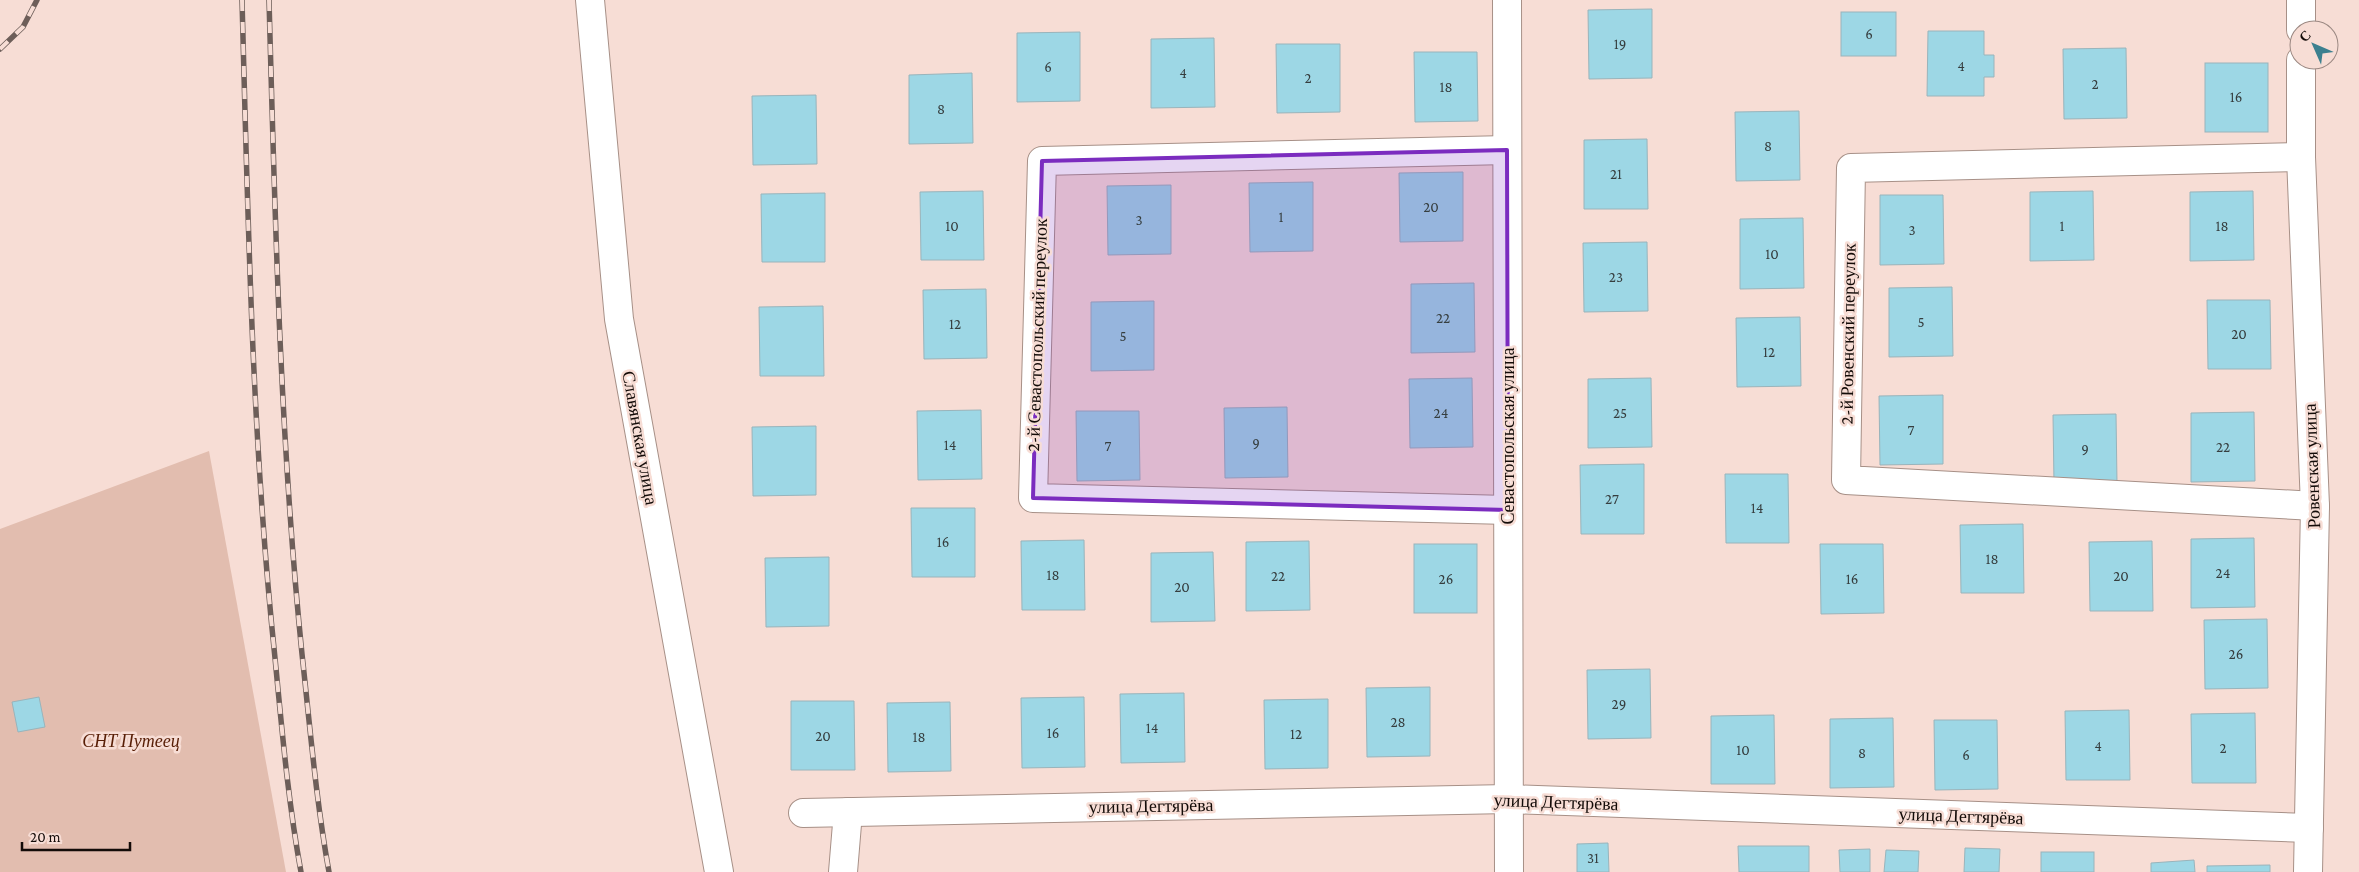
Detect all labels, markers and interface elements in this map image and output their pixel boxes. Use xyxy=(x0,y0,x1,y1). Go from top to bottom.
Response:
north arrow xyxy=(2289,20,2339,70)
house number: 6 xyxy=(1865,26,1873,42)
text: С xyxy=(2296,27,2314,45)
house number: 19 xyxy=(1614,36,1626,52)
house number: 4 xyxy=(1957,58,1965,74)
house number: 6 xyxy=(1044,59,1052,75)
house number: 4 xyxy=(1179,65,1187,81)
house number: 2 xyxy=(1304,70,1312,86)
house number: 2 xyxy=(2091,76,2099,92)
house number: 18 xyxy=(1439,79,1453,95)
house number: 16 xyxy=(2230,89,2242,105)
house number: 8 xyxy=(937,101,945,117)
house number: 8 xyxy=(1764,138,1772,154)
house number: 21 xyxy=(1610,166,1622,182)
house number: 20 xyxy=(1423,199,1439,215)
house number: 1 xyxy=(1279,209,1284,225)
house number: 3 xyxy=(1135,212,1143,228)
house number: 10 xyxy=(945,218,959,234)
street label: 2-й Севастопольский переулок xyxy=(1023,218,1051,452)
house number: 1 xyxy=(2060,218,2065,234)
house number: 18 xyxy=(2215,218,2229,234)
house number: 3 xyxy=(1908,222,1916,238)
street label: 2-й Ровенский переулок xyxy=(1836,243,1860,425)
house number: 10 xyxy=(1765,246,1779,262)
house number: 23 xyxy=(1609,269,1623,285)
house number: 22 xyxy=(1436,310,1450,326)
house number: 5 xyxy=(1917,314,1925,330)
house number: 12 xyxy=(949,316,961,332)
house number: 20 xyxy=(2231,326,2247,342)
house number: 5 xyxy=(1119,328,1127,344)
house number: 12 xyxy=(1763,344,1775,360)
street label: Севастопольская улица xyxy=(1498,347,1518,525)
street label: Славянская улица xyxy=(618,369,662,507)
street label: Ровенская улица xyxy=(2300,403,2324,529)
house number: 24 xyxy=(1434,405,1448,421)
house number: 25 xyxy=(1613,405,1627,421)
house number: 7 xyxy=(1908,422,1915,438)
house number: 9 xyxy=(1252,435,1260,451)
house number: 14 xyxy=(944,437,956,453)
house number: 7 xyxy=(1105,438,1112,454)
house number: 22 xyxy=(2216,439,2230,455)
house number: 9 xyxy=(2081,441,2089,457)
house number: 27 xyxy=(1605,491,1619,507)
house number: 14 xyxy=(1751,500,1763,516)
house number: 16 xyxy=(937,534,949,550)
house number: 18 xyxy=(1985,551,1999,567)
house number: 24 xyxy=(2216,565,2230,581)
house number: 18 xyxy=(1046,567,1060,583)
house number: 22 xyxy=(1271,568,1285,584)
house number: 20 xyxy=(2113,568,2129,584)
house number: 26 xyxy=(1439,571,1453,587)
house number: 16 xyxy=(1846,571,1858,587)
house number: 20 xyxy=(1174,579,1190,595)
house number: 26 xyxy=(2229,646,2243,662)
house number: 29 xyxy=(1612,696,1626,712)
house number: 28 xyxy=(1390,714,1406,730)
house number: 14 xyxy=(1146,720,1158,736)
house number: 16 xyxy=(1047,725,1059,741)
house number: 12 xyxy=(1290,726,1302,742)
house number: 20 xyxy=(815,728,831,744)
house number: 18 xyxy=(912,729,926,745)
park label: СНТ Путеец xyxy=(82,731,180,751)
house number: 4 xyxy=(2094,738,2102,754)
house number: 2 xyxy=(2219,740,2227,756)
house number: 10 xyxy=(1736,742,1750,758)
house number: 8 xyxy=(1858,745,1866,761)
house number: 6 xyxy=(1962,747,1970,763)
street label: улица Дегтярёва xyxy=(1493,790,1619,814)
street label: улица Дегтярёва xyxy=(1088,795,1214,817)
street label: улица Дегтярёва xyxy=(1898,804,2024,828)
scale bar xyxy=(22,820,130,852)
text: 20 m xyxy=(30,829,61,845)
house number: 31 xyxy=(1587,850,1599,866)

